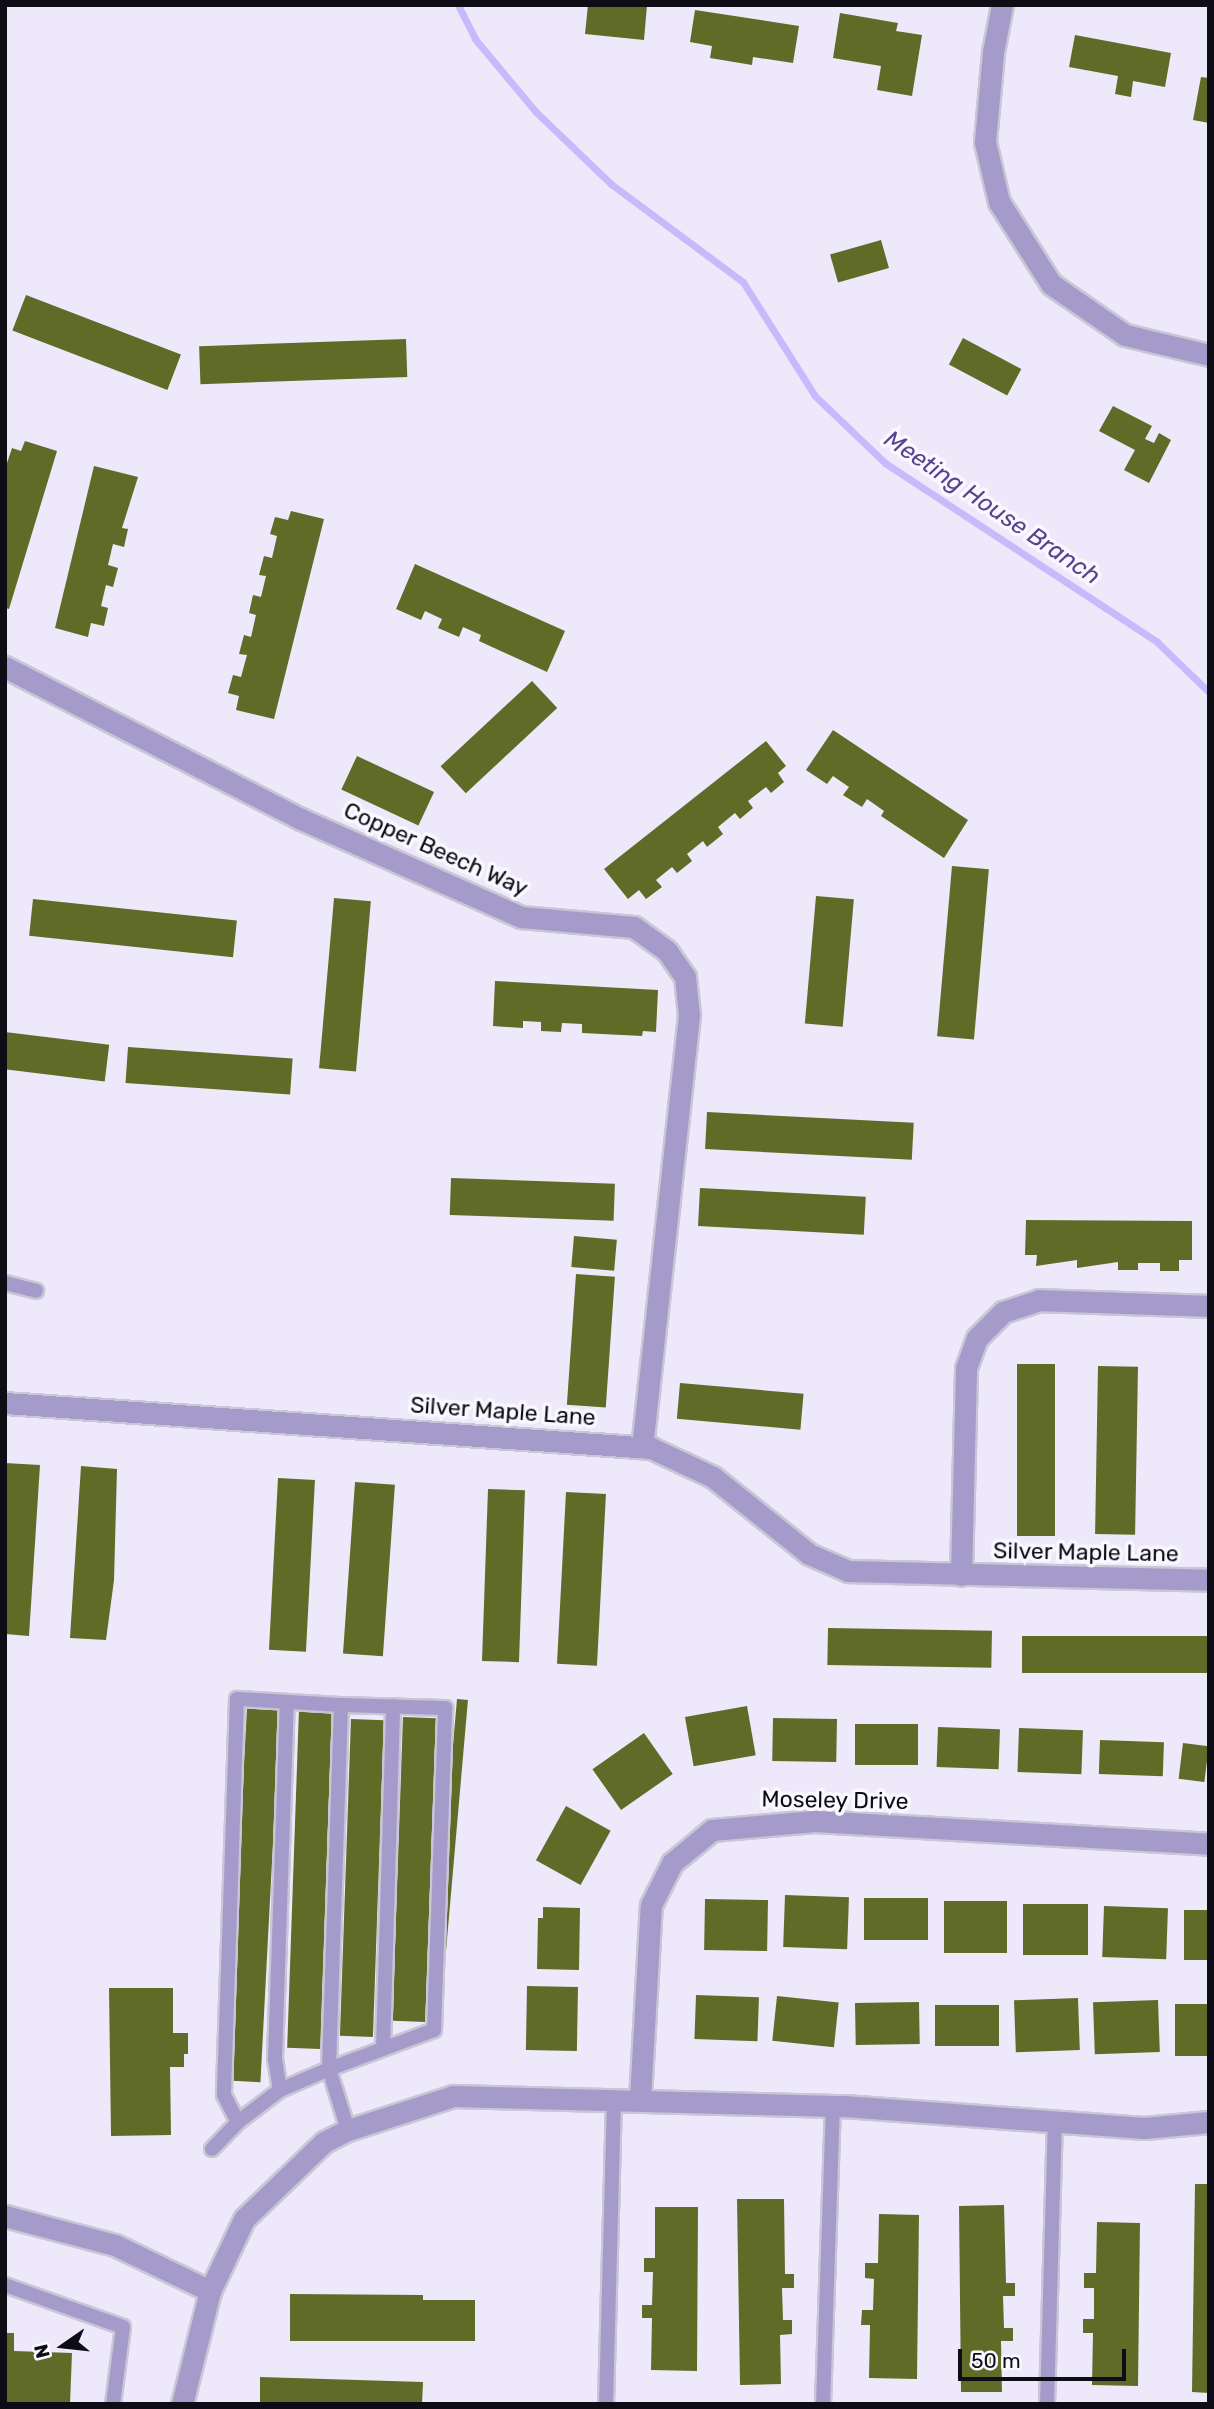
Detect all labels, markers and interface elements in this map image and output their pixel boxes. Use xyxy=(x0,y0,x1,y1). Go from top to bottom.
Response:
water label: Meeting House Branch xyxy=(879,425,1105,591)
street label: Copper Beech Way xyxy=(339,796,533,902)
street label: Silver Maple Lane xyxy=(409,1391,597,1431)
street label: Silver Maple Lane xyxy=(993,1537,1179,1567)
street label: Moseley Drive xyxy=(761,1785,909,1815)
north arrow xyxy=(28,2311,98,2381)
scale bar xyxy=(962,2336,1130,2380)
text: N xyxy=(29,2342,55,2361)
text: 50 m xyxy=(971,2348,1021,2373)

